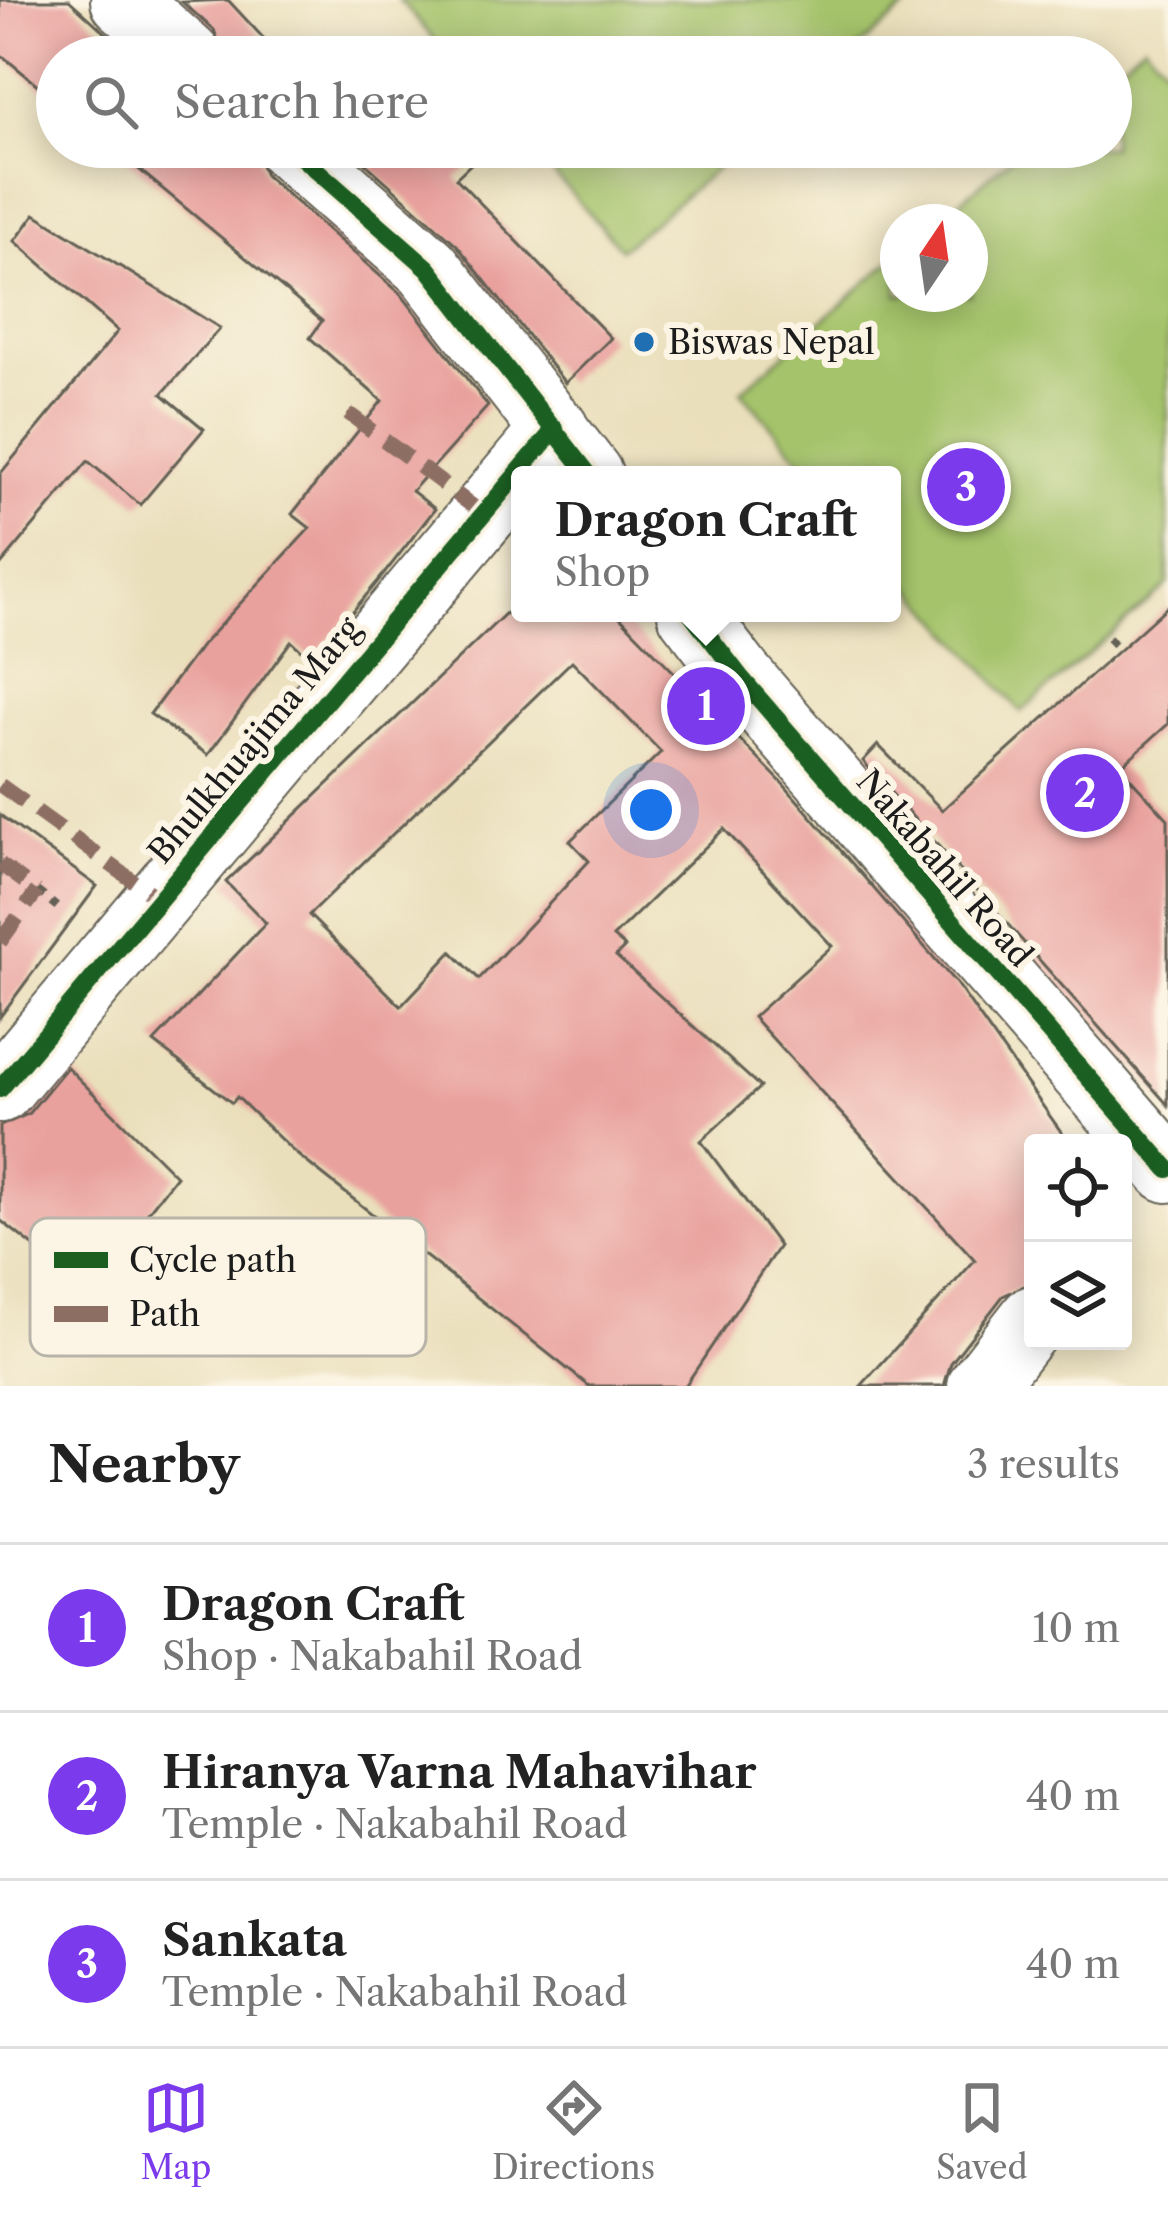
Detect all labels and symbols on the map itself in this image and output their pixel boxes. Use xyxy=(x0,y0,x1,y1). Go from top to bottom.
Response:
north arrow xyxy=(880,204,988,312)
place label: Biswas Nepal xyxy=(668,322,875,363)
marker: Biswas Nepal xyxy=(631,329,657,355)
pin: 3 xyxy=(927,442,1005,532)
street label: Bhulkhuajima Marg xyxy=(139,608,370,872)
pin: 1 xyxy=(667,661,745,751)
pin: 2 xyxy=(1046,748,1124,838)
street label: Nakabahil Road xyxy=(848,761,1041,975)
your location xyxy=(621,780,681,840)
legend xyxy=(30,1218,426,1356)
text: Cycle path xyxy=(129,1240,296,1281)
text: Path xyxy=(129,1294,200,1335)

